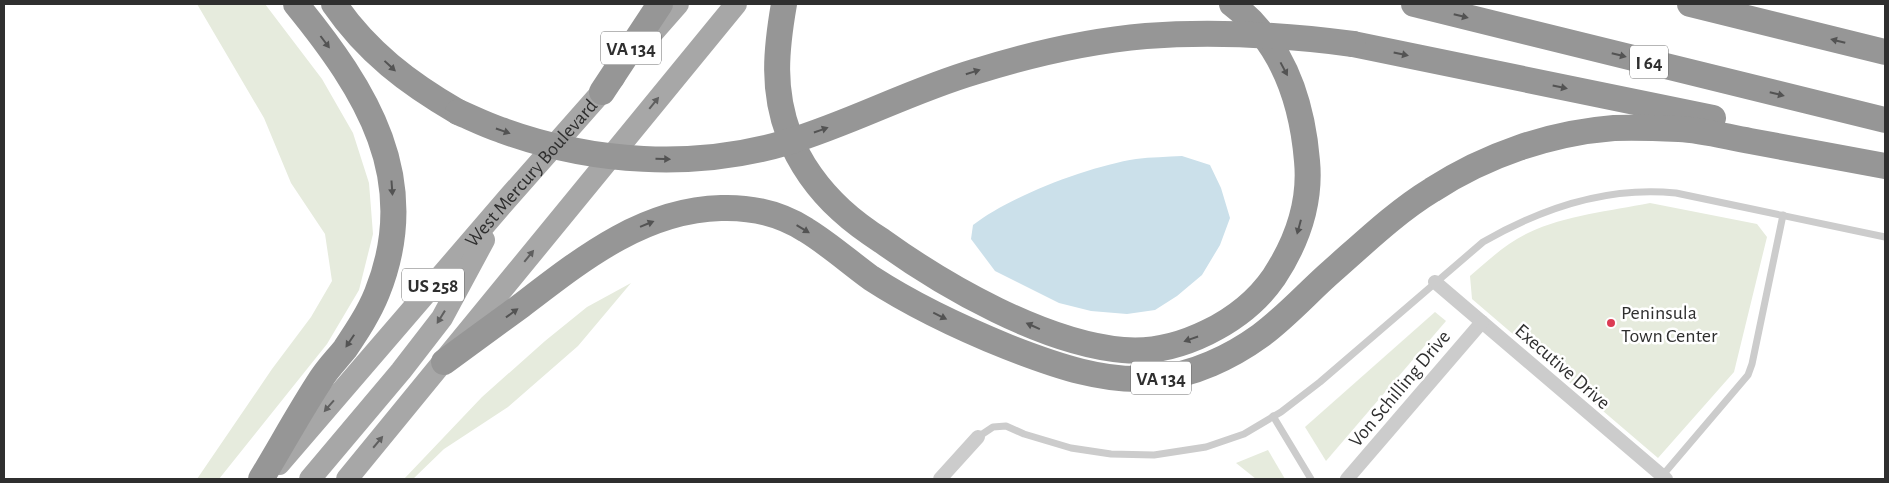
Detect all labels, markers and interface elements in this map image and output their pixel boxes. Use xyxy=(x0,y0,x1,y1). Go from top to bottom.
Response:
one-way arrow xyxy=(1454,12,1469,20)
road number: VA 134 xyxy=(601,32,661,64)
one-way arrow xyxy=(320,35,330,49)
one-way arrow xyxy=(1830,36,1845,44)
road number: I 64 xyxy=(1630,46,1668,78)
one-way arrow xyxy=(1394,50,1409,58)
one-way arrow xyxy=(1611,51,1626,59)
one-way arrow xyxy=(383,60,395,72)
one-way arrow xyxy=(1280,61,1288,76)
one-way arrow xyxy=(966,68,981,76)
one-way arrow xyxy=(1553,83,1569,91)
one-way arrow xyxy=(1769,90,1784,98)
street label: West Mercury Boulevard xyxy=(462,96,601,251)
one-way arrow xyxy=(649,97,660,110)
one-way arrow xyxy=(814,126,829,133)
one-way arrow xyxy=(496,128,511,135)
one-way arrow xyxy=(655,155,671,163)
one-way arrow xyxy=(389,180,397,196)
one-way arrow xyxy=(640,219,654,227)
one-way arrow xyxy=(1295,219,1303,234)
one-way arrow xyxy=(797,225,810,234)
one-way arrow xyxy=(523,249,534,262)
road number: US 258 xyxy=(402,268,464,302)
place label: Peninsula Town Center xyxy=(1621,303,1718,346)
one-way arrow xyxy=(505,308,519,318)
one-way arrow xyxy=(437,310,446,323)
one-way arrow xyxy=(933,313,947,321)
marker: Peninsula Town Center xyxy=(1605,317,1617,329)
street label: Executive Drive xyxy=(1511,320,1614,413)
one-way arrow xyxy=(1026,321,1040,329)
street label: Von Schilling Drive xyxy=(1345,327,1454,451)
one-way arrow xyxy=(345,334,355,348)
one-way arrow xyxy=(1183,336,1198,343)
road number: VA 134 xyxy=(1131,362,1191,394)
one-way arrow xyxy=(323,400,334,413)
one-way arrow xyxy=(372,436,383,448)

